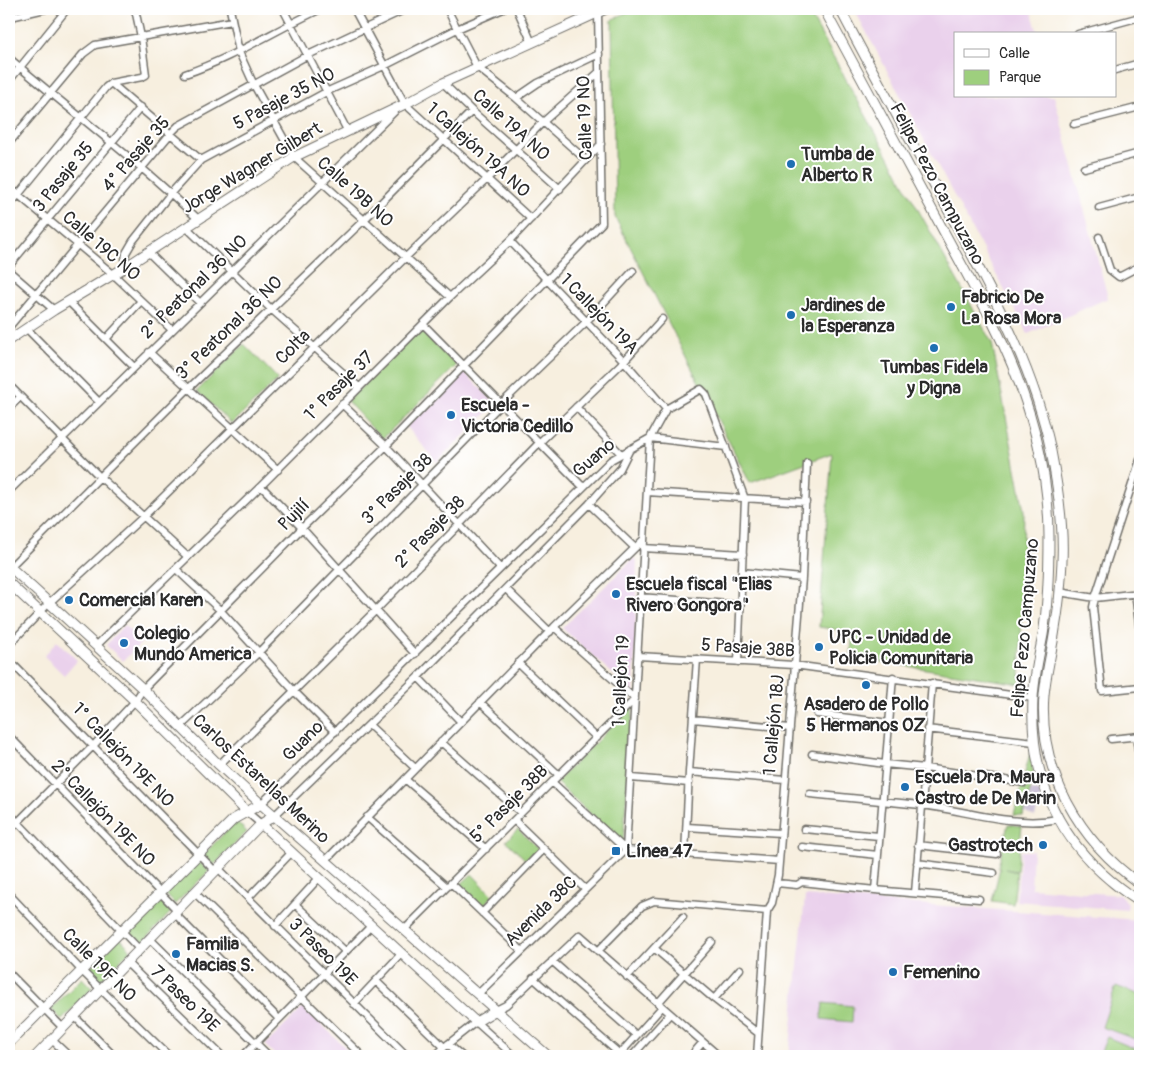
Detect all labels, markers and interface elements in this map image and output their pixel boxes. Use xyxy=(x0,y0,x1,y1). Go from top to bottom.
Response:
legend xyxy=(954,32,1116,98)
text: Calle xyxy=(999,44,1030,63)
street label: 5 Pasaje 35 NO xyxy=(229,63,339,135)
text: Parque xyxy=(999,68,1042,87)
street label: Calle 19 NO xyxy=(572,75,598,161)
street label: Calle 19A NO xyxy=(468,84,554,166)
street label: 1 Callejón 19A NO xyxy=(421,97,535,203)
street label: Felipe Pezo Campuzano xyxy=(885,99,990,269)
street label: 4° Pasaje 35 xyxy=(97,111,175,197)
street label: Jorge Wagner Gilbert xyxy=(178,117,327,219)
street label: 3 Pasaje 35 xyxy=(27,137,99,217)
place label: Tumba de Alberto R xyxy=(800,143,875,187)
street label: Calle 19B NO xyxy=(312,152,398,232)
marker: Tumba de Alberto R xyxy=(785,158,797,170)
street label: Calle 19C NO xyxy=(57,206,145,286)
street label: 2° Peatonal 36 NO xyxy=(136,230,252,344)
street label: 1 Callejón 19A xyxy=(555,269,644,360)
street label: 3° Peatonal 36 NO xyxy=(171,271,287,385)
place label: Fabricio De La Rosa Mora xyxy=(961,286,1062,330)
place label: Jardines de la Esperanza xyxy=(801,294,895,338)
marker: Fabricio De La Rosa Mora xyxy=(945,301,957,313)
marker: Jardines de la Esperanza xyxy=(785,309,797,321)
street label: Colta xyxy=(270,324,316,370)
marker: Tumbas Fidela y Digna xyxy=(928,342,940,354)
street label: 1° Pasaje 37 xyxy=(299,346,379,426)
place label: Tumbas Fidela y Digna xyxy=(879,356,988,400)
place label: Escuela - Victoria Cedillo xyxy=(461,394,574,438)
marker: Escuela - Victoria Cedillo xyxy=(445,409,457,421)
street label: Guano xyxy=(568,433,620,483)
street label: 3° Pasaje 38 xyxy=(356,448,438,530)
street label: 2° Pasaje 38 xyxy=(390,491,470,573)
street label: Pujilí xyxy=(273,494,315,536)
street label: Felipe Pezo Campuzano xyxy=(1006,537,1044,719)
place label: Escuela fiscal "Elias Rivero Gongora" xyxy=(626,573,773,617)
marker: Escuela fiscal "Elias Rivero Gongora" xyxy=(610,588,622,600)
place label: Comercial Karen xyxy=(79,589,203,612)
marker: Comercial Karen xyxy=(63,594,75,606)
place label: Colegio Mundo America xyxy=(134,622,252,666)
place label: UPC - Unidad de Policia Comunitaria xyxy=(829,626,974,670)
street label: 5 Pasaje 38B xyxy=(700,633,796,663)
street label: 1 Callejón 19 xyxy=(607,634,635,728)
marker: Colegio Mundo America xyxy=(118,637,130,649)
marker: UPC - Unidad de Policia Comunitaria xyxy=(813,641,825,653)
street label: 1 Callejón 18J xyxy=(758,674,790,776)
marker: Asadero de Pollo 5 Hermanos OZ xyxy=(860,679,872,691)
place label: Asadero de Pollo 5 Hermanos OZ xyxy=(803,693,929,737)
street label: 1° Callejón 19E NO xyxy=(67,698,179,812)
street label: Carlos Estarellas Merino xyxy=(187,709,335,849)
street label: Guano xyxy=(278,715,329,766)
street label: 2° Callejón 19E NO xyxy=(46,755,160,871)
street label: 5° Pasaje 38B xyxy=(465,760,553,848)
place label: Escuela Dra. Maura Castro de De Marin xyxy=(915,766,1056,810)
marker: Escuela Dra. Maura Castro de De Marin xyxy=(899,781,911,793)
place label: Gastrotech xyxy=(948,834,1034,857)
marker: Gastrotech xyxy=(1037,839,1049,851)
place label: Línea 47 xyxy=(626,840,693,863)
marker: Línea 47 xyxy=(610,845,622,857)
street label: Avenida 38C xyxy=(500,871,582,951)
street label: 3 Paseo 19E xyxy=(284,913,362,991)
street label: Calle 19F NO xyxy=(57,923,141,1007)
place label: Familia Macias S. xyxy=(186,933,254,977)
marker: Familia Macias S. xyxy=(170,948,182,960)
street label: 7 Paseo 19E xyxy=(146,960,224,1038)
place label: Femenino xyxy=(903,961,980,984)
marker: Femenino xyxy=(887,966,899,978)

